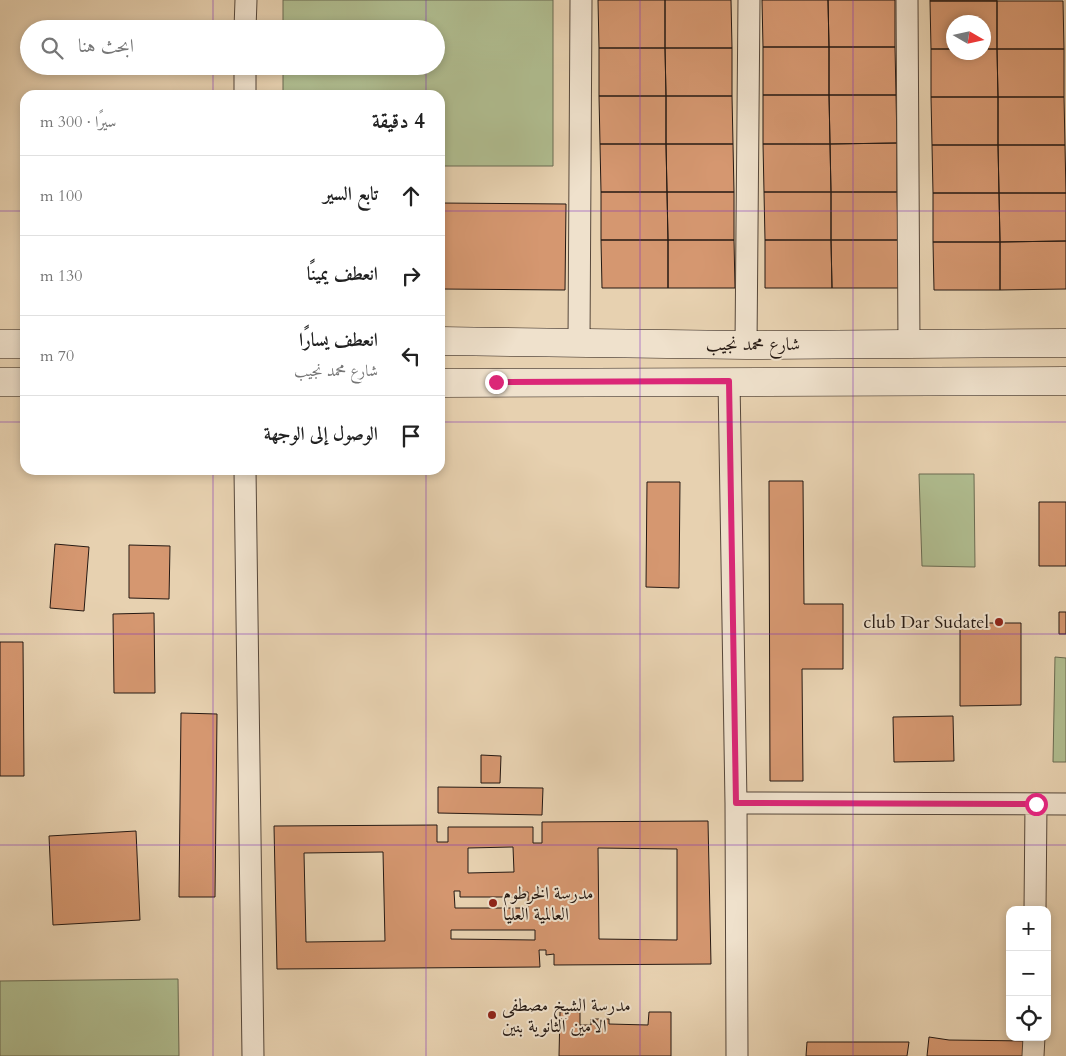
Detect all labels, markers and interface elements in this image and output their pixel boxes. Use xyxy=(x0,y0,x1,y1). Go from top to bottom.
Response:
north arrow xyxy=(946,15,991,60)
search box xyxy=(20,20,445,75)
text: ابحث هنا xyxy=(78,33,134,59)
icon: search xyxy=(38,34,66,62)
text: 4 دقيقة xyxy=(372,107,425,136)
text: سيرًا · 300 m xyxy=(40,111,116,133)
text: تابع السير xyxy=(323,181,378,207)
icon: ahead xyxy=(397,182,425,210)
text: 100 m xyxy=(40,185,82,207)
text: انعطف يمينًا xyxy=(307,261,378,287)
icon: right xyxy=(397,262,425,290)
text: 130 m xyxy=(40,265,82,287)
text: انعطف يسارًا xyxy=(299,327,378,353)
street label: شارع محمد نجيب xyxy=(706,332,800,359)
icon: left xyxy=(397,342,425,370)
text: 70 m xyxy=(40,345,74,367)
text: شارع محمد نجيب xyxy=(294,360,378,382)
route end xyxy=(485,371,508,394)
text: الوصول إلى الوجهة xyxy=(264,421,378,447)
icon: arrive xyxy=(397,422,425,450)
place label: club Dar Sudatel xyxy=(863,610,989,635)
marker: club Dar Sudatel xyxy=(993,616,1005,628)
route start xyxy=(1025,793,1048,816)
place label: مدرسة الخرطوم العالمية العليا xyxy=(503,881,594,927)
marker: مدرسة الخرطوم العالمية العليا xyxy=(487,897,499,909)
map controls xyxy=(1006,906,1051,1041)
button: + xyxy=(1006,906,1051,951)
button: − xyxy=(1006,951,1051,996)
place label: مدرسة الشيخ مصطفى الامين الثانوية بنين xyxy=(502,993,631,1039)
button: locate xyxy=(1006,996,1051,1041)
marker: مدرسة الشيخ مصطفى الامين الثانوية بنين xyxy=(486,1009,498,1021)

